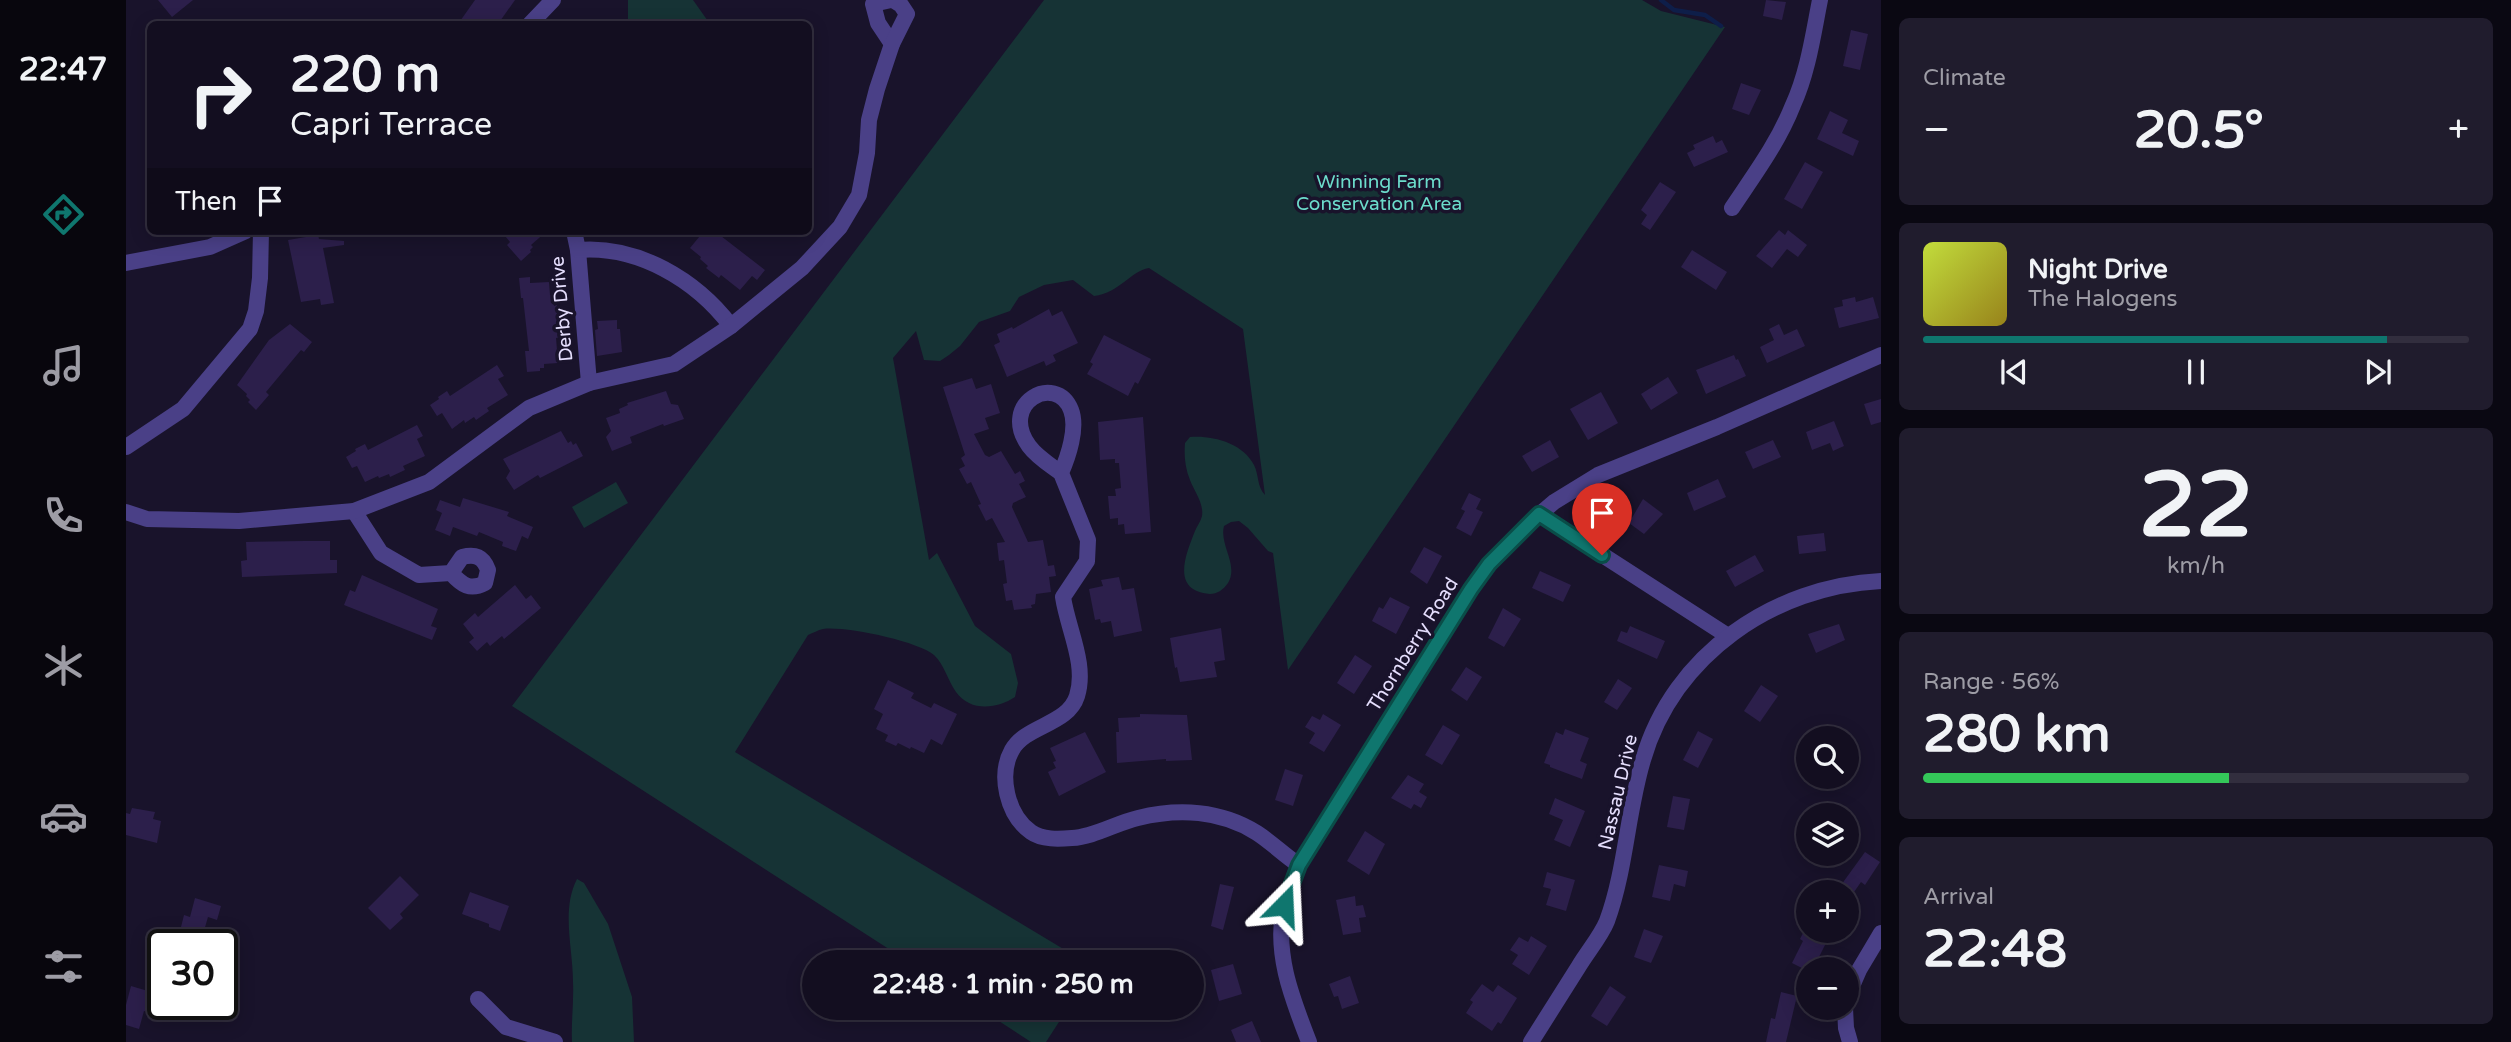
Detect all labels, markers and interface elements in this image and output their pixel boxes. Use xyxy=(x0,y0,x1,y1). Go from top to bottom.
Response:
text: 220 m xyxy=(290,46,440,105)
icon: right xyxy=(175,49,266,140)
text: 22:47 xyxy=(19,51,107,89)
text: Climate xyxy=(1923,64,2006,92)
text: 20.5° xyxy=(2134,99,2264,162)
text: Capri Terrace xyxy=(290,106,492,144)
text: − xyxy=(1923,107,1950,153)
text: + xyxy=(2448,107,2469,153)
park label: Winning Farm Conservation Area xyxy=(1296,171,1462,215)
icon: arrive xyxy=(251,182,289,220)
text: Then xyxy=(175,186,237,217)
icon: directions xyxy=(39,190,88,239)
text: Night Drive xyxy=(2028,254,2168,285)
street label: Derby Drive xyxy=(546,255,578,363)
text: The Halogens xyxy=(2028,285,2177,313)
icon: music xyxy=(39,341,88,390)
icon: previous xyxy=(1995,353,2033,391)
icon: pause xyxy=(2177,353,2215,391)
icon: next xyxy=(2359,353,2397,391)
text: 22 xyxy=(2139,451,2253,561)
pin xyxy=(1572,483,1632,555)
icon: phone xyxy=(39,491,88,540)
icon: arrive xyxy=(1583,494,1621,532)
text: km/h xyxy=(2167,552,2225,580)
street label: Thornberry Road xyxy=(1363,574,1463,715)
icon: climate xyxy=(39,641,88,690)
text: Range · 56% xyxy=(1923,668,2059,696)
text: 280 km xyxy=(1923,703,2111,766)
map controls xyxy=(1796,726,1859,1020)
button: search xyxy=(1796,726,1859,789)
street label: Nassau Drive xyxy=(1594,732,1642,852)
icon: car xyxy=(39,792,88,841)
button: layers xyxy=(1796,803,1859,866)
position arrow xyxy=(1247,868,1321,942)
button: + xyxy=(1796,880,1859,943)
text: Arrival xyxy=(1923,883,1994,911)
text: 22:48 xyxy=(1923,918,2067,981)
speed limit sign: 30 xyxy=(147,929,238,1020)
icon: filters xyxy=(39,942,88,991)
button: − xyxy=(1796,957,1859,1020)
text: 22:48 · 1 min · 250 m xyxy=(872,969,1134,1000)

